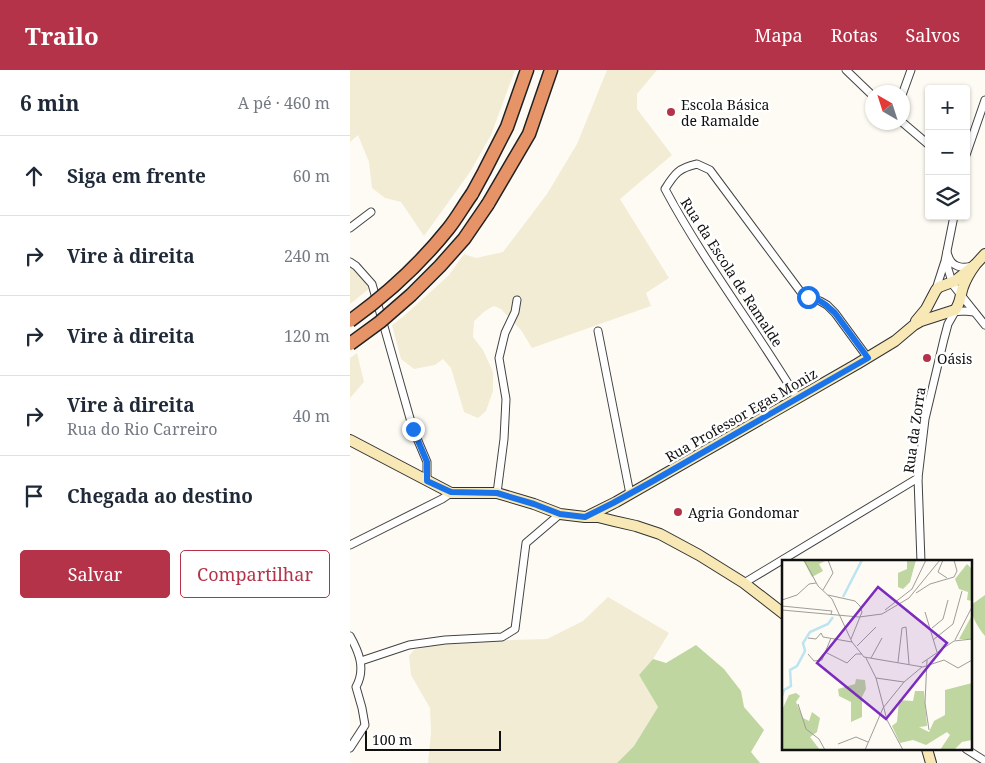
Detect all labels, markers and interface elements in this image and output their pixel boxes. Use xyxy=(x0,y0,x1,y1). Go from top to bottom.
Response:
text: Trailo xyxy=(25,19,99,52)
text: Mapa xyxy=(755,23,803,47)
text: Rotas xyxy=(831,23,878,47)
text: Salvos xyxy=(906,23,960,47)
north arrow xyxy=(865,85,910,130)
map controls xyxy=(925,85,970,220)
button: + xyxy=(925,85,970,130)
text: 6 min xyxy=(20,89,79,117)
text: A pé · 460 m xyxy=(238,92,330,114)
place label: Escola Básica de Ramalde xyxy=(681,95,770,130)
marker: Escola Básica de Ramalde xyxy=(665,106,677,118)
button: − xyxy=(925,130,970,175)
icon: ahead xyxy=(20,162,48,190)
text: Siga em frente xyxy=(67,163,206,189)
text: 60 m xyxy=(293,165,330,187)
button: layers xyxy=(925,175,970,220)
street label: Rua da Escola de Ramalde xyxy=(677,194,787,350)
icon: right xyxy=(20,242,48,270)
text: Vire à direita xyxy=(67,243,195,269)
text: 240 m xyxy=(284,245,330,267)
route start xyxy=(797,286,820,309)
icon: right xyxy=(20,322,48,350)
text: Vire à direita xyxy=(67,323,195,349)
text: 120 m xyxy=(284,325,330,347)
place label: Oásis xyxy=(937,349,972,368)
marker: Oásis xyxy=(921,352,933,364)
street label: Rua Professor Egas Moniz xyxy=(662,364,820,466)
street label: Rua da Zorra xyxy=(899,386,929,474)
text: Vire à direita xyxy=(67,392,195,418)
icon: right xyxy=(20,402,48,430)
text: 40 m xyxy=(293,405,330,427)
text: Rua do Rio Carreiro xyxy=(67,418,217,440)
route end xyxy=(402,418,425,441)
icon: arrive xyxy=(20,482,48,510)
text: Chegada ao destino xyxy=(67,483,253,509)
place label: Agria Gondomar xyxy=(688,503,800,522)
marker: Agria Gondomar xyxy=(672,506,684,518)
button: Salvar xyxy=(20,550,170,598)
button: Compartilhar xyxy=(180,550,330,598)
inset map xyxy=(782,560,972,750)
scale bar xyxy=(365,728,501,751)
text: 100 m xyxy=(372,730,412,749)

